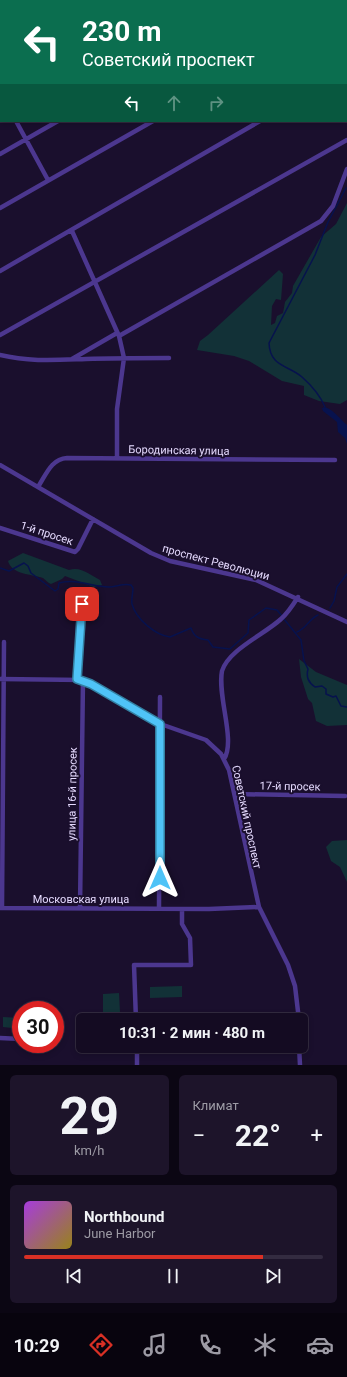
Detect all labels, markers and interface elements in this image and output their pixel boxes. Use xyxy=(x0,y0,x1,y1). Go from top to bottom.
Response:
text: 230 m xyxy=(82,15,161,48)
icon: left xyxy=(16,16,68,68)
text: Советский проспект xyxy=(82,49,255,70)
icon: left xyxy=(121,92,143,114)
icon: ahead xyxy=(163,92,185,114)
icon: right xyxy=(205,92,227,114)
street label: Бородинская улица xyxy=(128,443,230,458)
street label: 1-й просек xyxy=(19,519,75,548)
street label: проспект Революции xyxy=(161,542,271,583)
pin xyxy=(65,587,99,621)
icon: arrive xyxy=(71,593,93,615)
street label: улица 16-й просек xyxy=(65,747,80,841)
street label: Советский проспект xyxy=(229,764,264,871)
street label: 17-й просек xyxy=(259,779,321,794)
position arrow xyxy=(139,857,181,899)
street label: Московская улица xyxy=(33,893,129,906)
speed limit sign: 30 xyxy=(12,1001,64,1053)
text: 10:31 · 2 мин · 480 m xyxy=(119,1024,265,1042)
text: 29 xyxy=(59,1086,119,1147)
text: Климат xyxy=(193,1098,239,1113)
text: 22° xyxy=(235,1118,281,1153)
text: − xyxy=(193,1123,205,1148)
text: + xyxy=(311,1123,323,1148)
text: km/h xyxy=(74,1143,105,1158)
text: Northbound xyxy=(84,1208,165,1226)
text: June Harbor xyxy=(84,1226,156,1241)
icon: previous xyxy=(63,1265,85,1287)
icon: pause xyxy=(162,1265,184,1287)
icon: next xyxy=(262,1265,284,1287)
icon: directions xyxy=(87,1331,115,1359)
icon: music xyxy=(141,1331,169,1359)
icon: phone xyxy=(196,1331,224,1359)
icon: climate xyxy=(251,1331,279,1359)
icon: car xyxy=(306,1331,334,1359)
text: 10:29 xyxy=(13,1335,60,1356)

